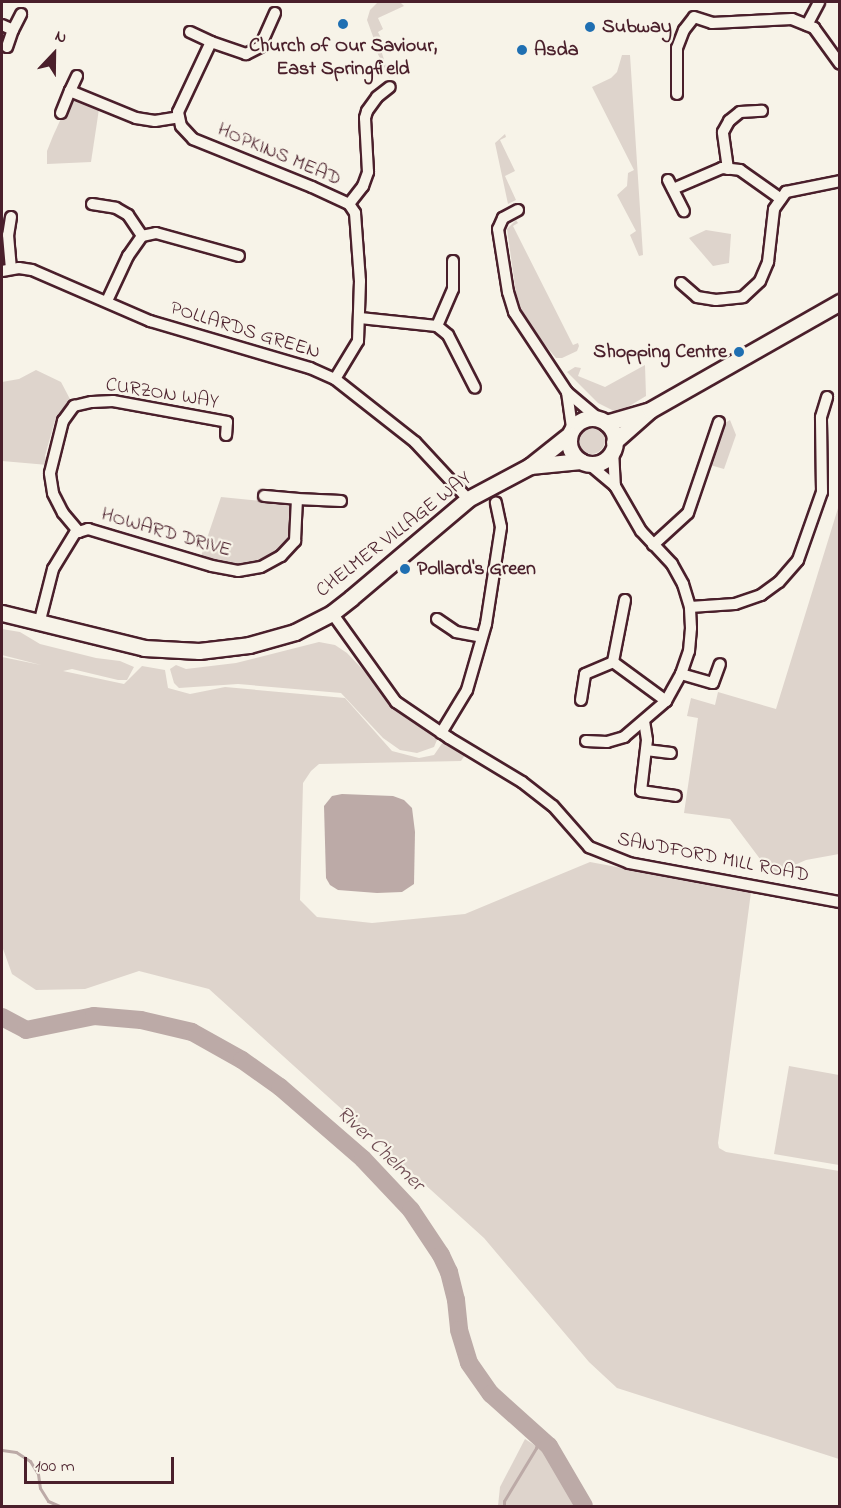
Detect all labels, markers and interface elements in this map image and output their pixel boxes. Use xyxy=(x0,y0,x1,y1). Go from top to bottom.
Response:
place label: Subway xyxy=(602,15,672,39)
marker: Church of Our Saviour, East Springfield xyxy=(336,17,350,31)
marker: Subway xyxy=(583,20,597,34)
north arrow xyxy=(24,24,84,84)
text: N xyxy=(51,24,70,50)
place label: Church of Our Saviour, East Springfield xyxy=(249,34,437,81)
place label: Asda xyxy=(534,38,579,62)
marker: Asda xyxy=(515,43,529,57)
street label: HOPKINS MEAD xyxy=(213,118,345,192)
street label: POLLARDS GREEN xyxy=(167,297,323,365)
place label: Shopping Centre xyxy=(593,340,727,364)
marker: Shopping Centre xyxy=(732,345,746,359)
street label: CURZON WAY xyxy=(104,373,220,415)
street label: CHELMER VILLAGE WAY xyxy=(312,467,476,603)
street label: HOWARD DRIVE xyxy=(98,503,234,563)
place label: Pollard's Green xyxy=(417,557,536,581)
marker: Pollard's Green xyxy=(398,562,412,576)
street label: SANDFORD MILL ROAD xyxy=(615,828,811,888)
water label: River Chelmer xyxy=(331,1101,429,1197)
scale bar xyxy=(27,1445,177,1483)
text: 100 m xyxy=(35,1454,75,1480)

